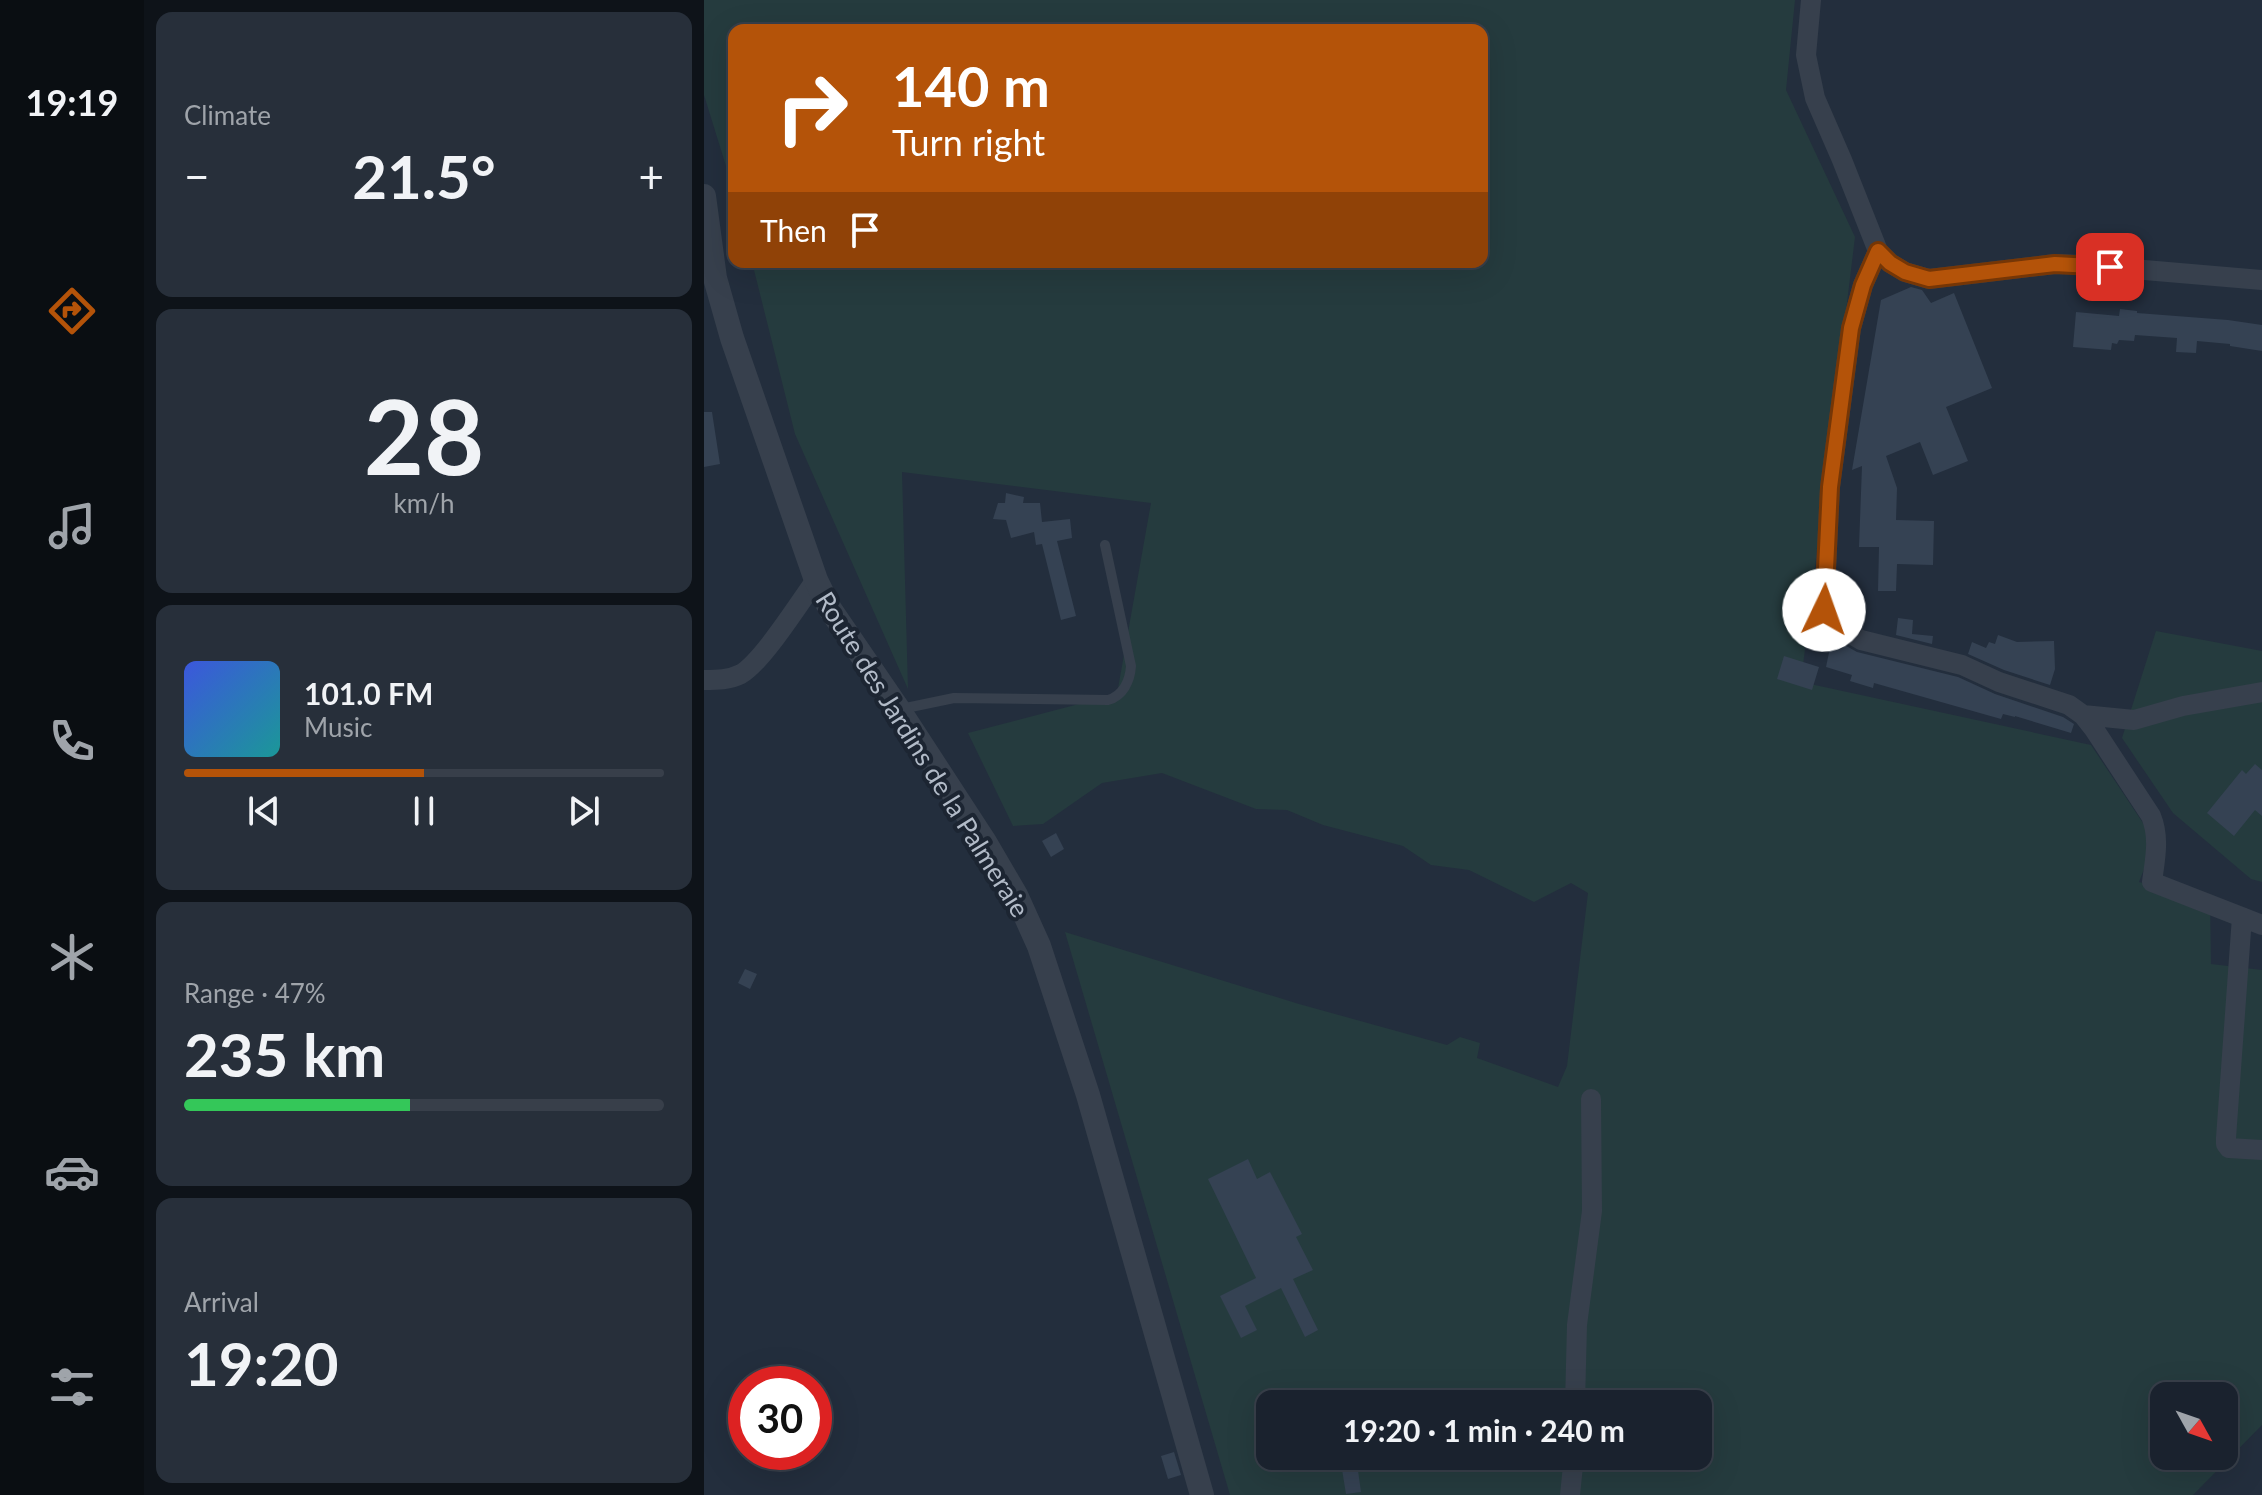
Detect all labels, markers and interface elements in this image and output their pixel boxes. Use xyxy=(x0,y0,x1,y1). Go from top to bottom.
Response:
text: 140 m xyxy=(892,52,1050,119)
icon: right xyxy=(760,56,864,160)
text: 19:19 xyxy=(26,80,118,124)
text: Climate xyxy=(184,99,271,131)
text: Turn right xyxy=(892,120,1045,164)
text: 21.5° xyxy=(352,140,496,212)
text: − xyxy=(184,150,210,202)
text: + xyxy=(638,150,664,202)
icon: arrive xyxy=(843,208,887,252)
text: Then xyxy=(760,212,827,248)
pin xyxy=(2076,233,2144,301)
icon: arrive xyxy=(2088,245,2132,289)
icon: directions xyxy=(44,283,100,339)
text: 28 xyxy=(364,372,484,497)
text: km/h xyxy=(394,487,454,519)
icon: music xyxy=(44,498,100,554)
position arrow xyxy=(1782,568,1866,652)
street label: Route des Jardins de la Palmeraie xyxy=(809,585,1037,923)
text: 101.0 FM xyxy=(304,675,433,711)
text: Music xyxy=(304,711,372,743)
icon: phone xyxy=(44,713,100,769)
icon: previous xyxy=(242,789,286,833)
icon: pause xyxy=(402,789,446,833)
icon: next xyxy=(562,789,606,833)
icon: climate xyxy=(44,929,100,985)
text: Range · 47% xyxy=(184,977,326,1009)
text: 235 km xyxy=(184,1018,385,1090)
icon: car xyxy=(44,1144,100,1200)
text: Arrival xyxy=(184,1286,259,1318)
text: 19:20 xyxy=(184,1327,339,1399)
icon: filters xyxy=(44,1359,100,1415)
speed limit sign: 30 xyxy=(728,1366,832,1470)
north arrow xyxy=(2150,1382,2238,1470)
map controls xyxy=(2150,1382,2238,1470)
text: 19:20 · 1 min · 240 m xyxy=(1343,1412,1625,1448)

